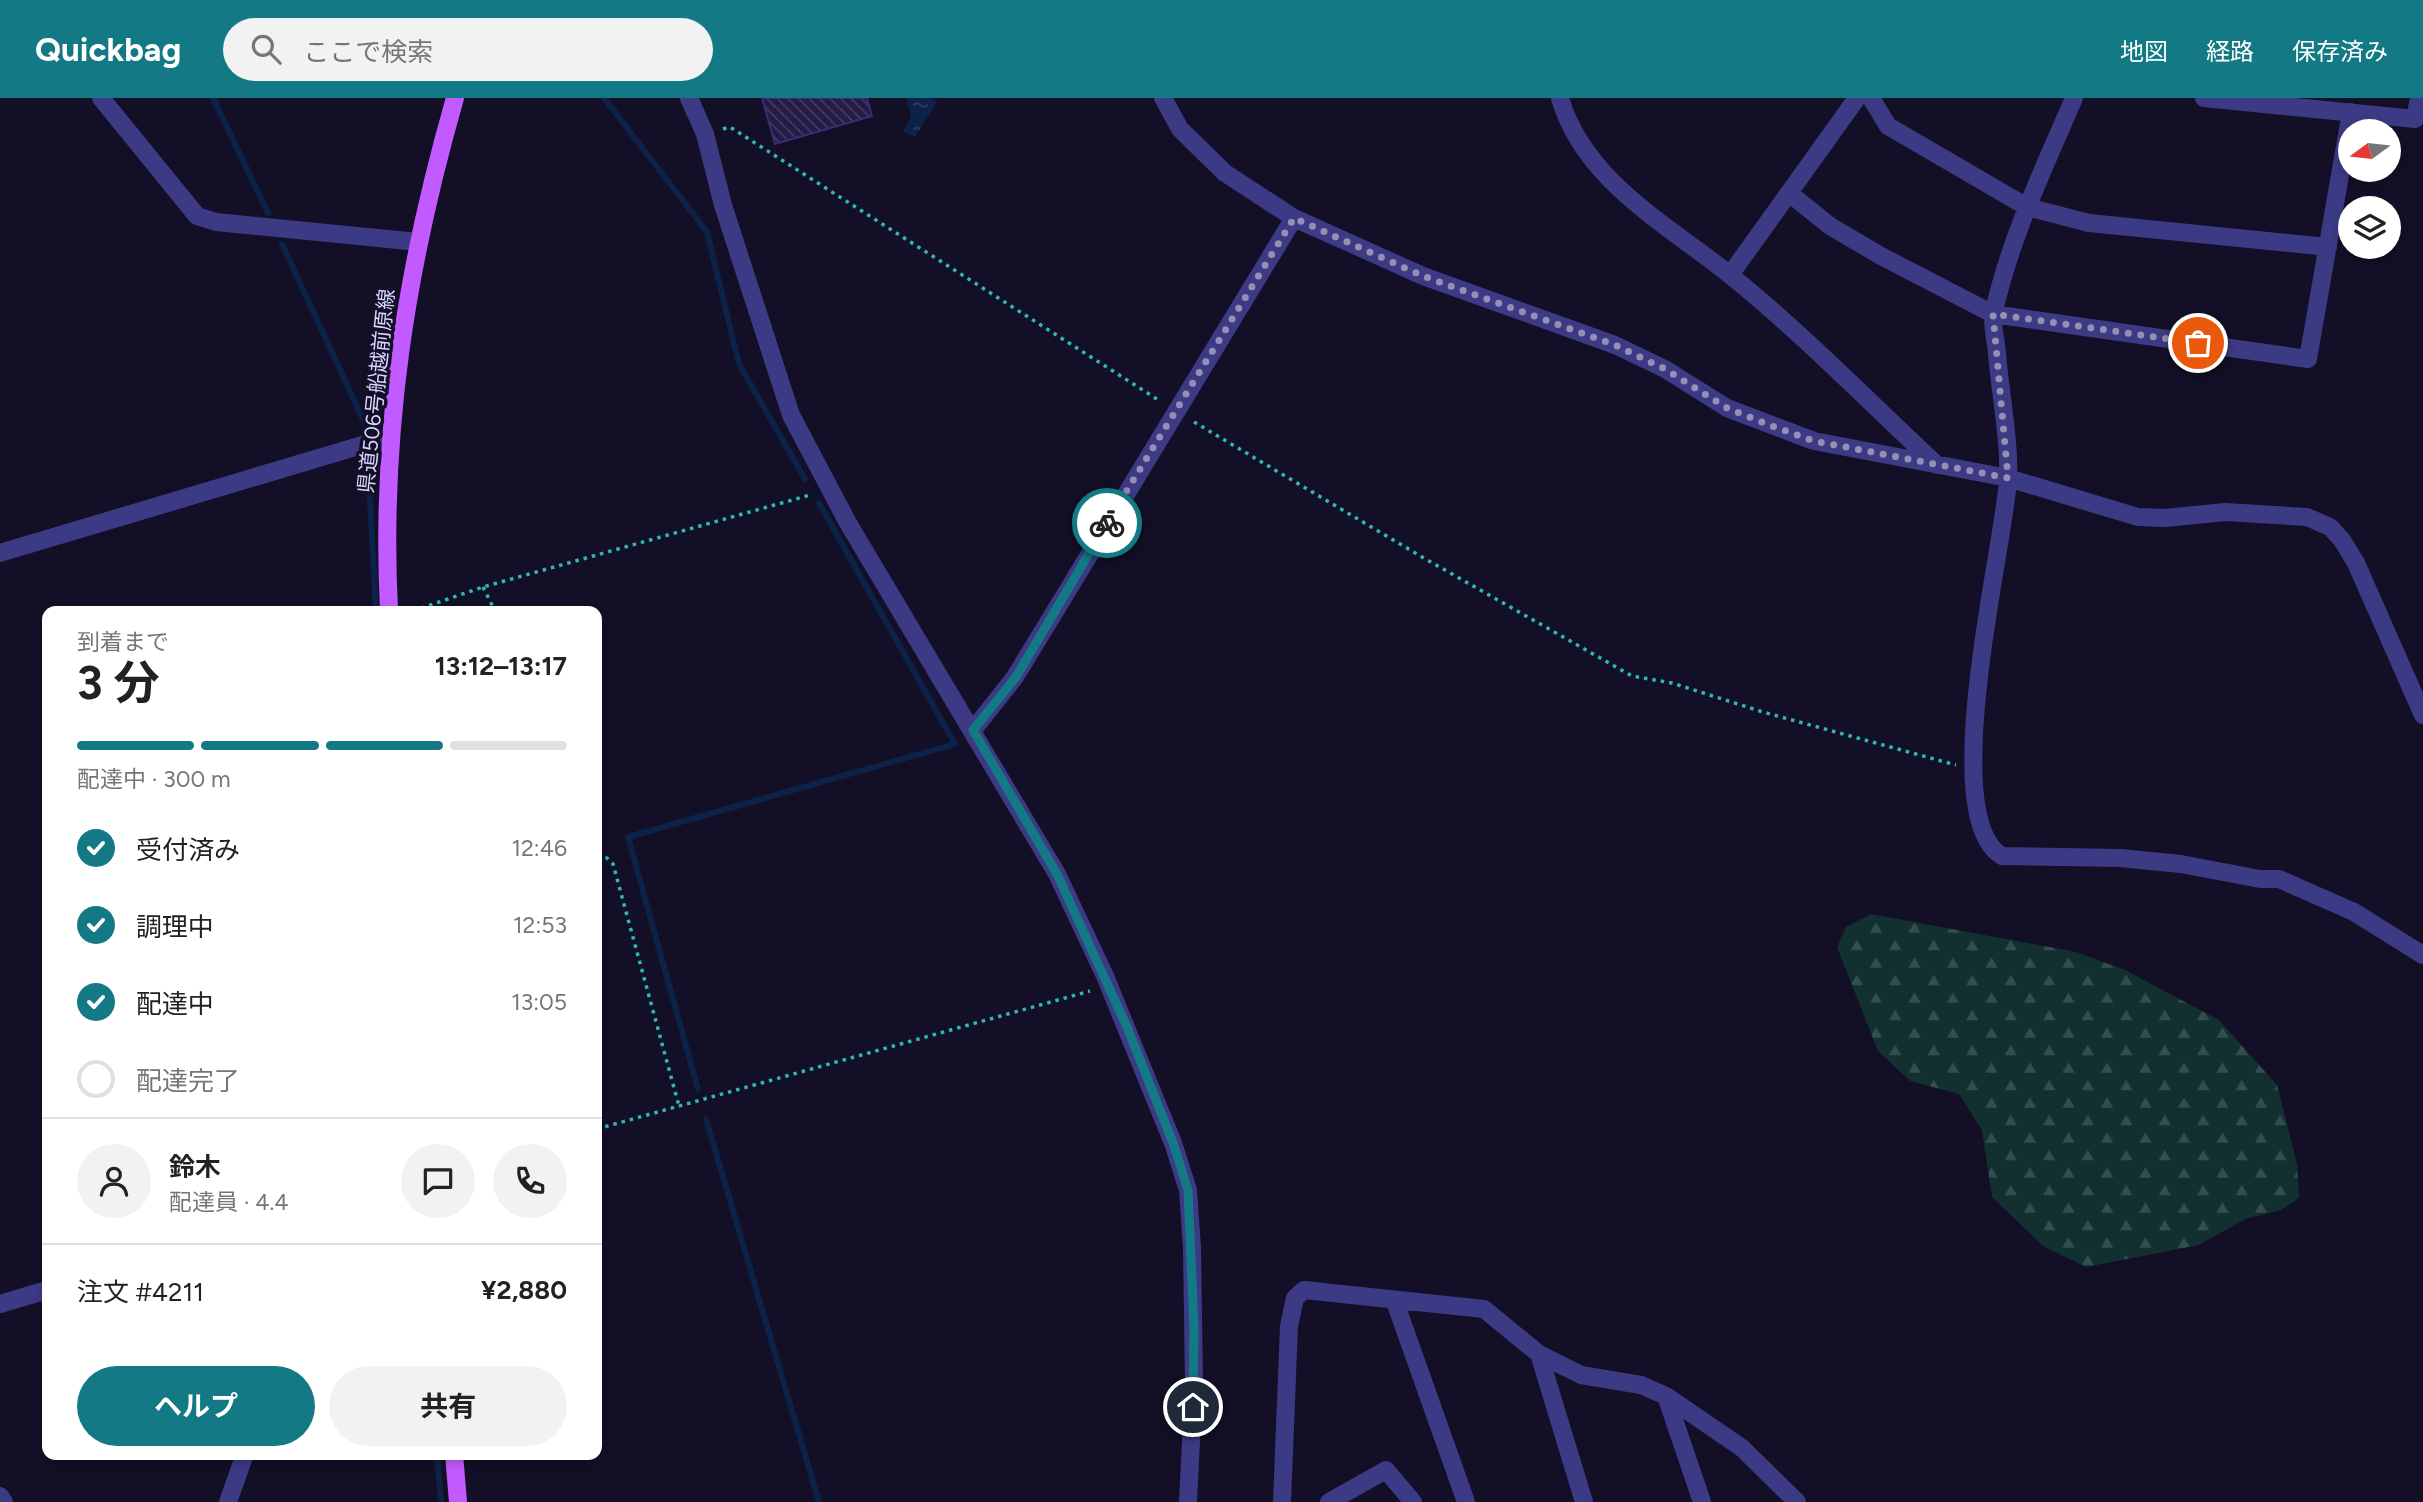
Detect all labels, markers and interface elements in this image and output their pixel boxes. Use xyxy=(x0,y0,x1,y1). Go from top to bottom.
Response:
search box xyxy=(223,18,713,81)
text: Quickbag xyxy=(35,30,181,69)
icon: search xyxy=(247,30,285,68)
text: ここで検索 xyxy=(303,36,433,68)
text: 地図 xyxy=(2120,37,2168,66)
text: 経路 xyxy=(2206,37,2254,66)
text: 保存済み xyxy=(2292,37,2388,66)
north arrow xyxy=(2338,119,2401,182)
map controls xyxy=(2338,119,2401,259)
button: layers xyxy=(2338,196,2401,259)
street label: 県道506号船越前原線 xyxy=(353,288,399,494)
pin xyxy=(2168,313,2228,373)
icon: bag xyxy=(2179,324,2217,362)
courier xyxy=(1072,488,1142,558)
icon: bike xyxy=(1088,504,1126,542)
text: 到着まで xyxy=(77,628,169,656)
text: 13:12–13:17 xyxy=(435,650,567,682)
text: 3 分 xyxy=(77,655,160,711)
text: 配達中 · 300 m xyxy=(77,765,230,793)
icon: check xyxy=(77,829,115,867)
text: 受付済み xyxy=(136,834,240,866)
text: 12:46 xyxy=(512,834,567,862)
icon: check xyxy=(77,906,115,944)
text: 調理中 xyxy=(136,911,214,943)
text: 12:53 xyxy=(513,911,567,939)
icon: check xyxy=(77,983,115,1021)
text: 配達中 xyxy=(136,988,214,1020)
text: 13:05 xyxy=(511,988,567,1016)
text: 配達完了 xyxy=(136,1065,240,1097)
button: person xyxy=(77,1144,151,1218)
button: chat xyxy=(401,1144,475,1218)
button: phone xyxy=(493,1144,567,1218)
text: 鈴木 xyxy=(169,1151,221,1183)
text: 配達員 · 4.4 xyxy=(169,1188,289,1216)
text: ¥2,880 xyxy=(481,1274,567,1306)
text: 注文 #4211 xyxy=(77,1276,204,1308)
button: ヘルプ xyxy=(77,1366,315,1446)
button: 共有 xyxy=(329,1366,567,1446)
pin xyxy=(1163,1377,1223,1437)
icon: home xyxy=(1174,1388,1212,1426)

